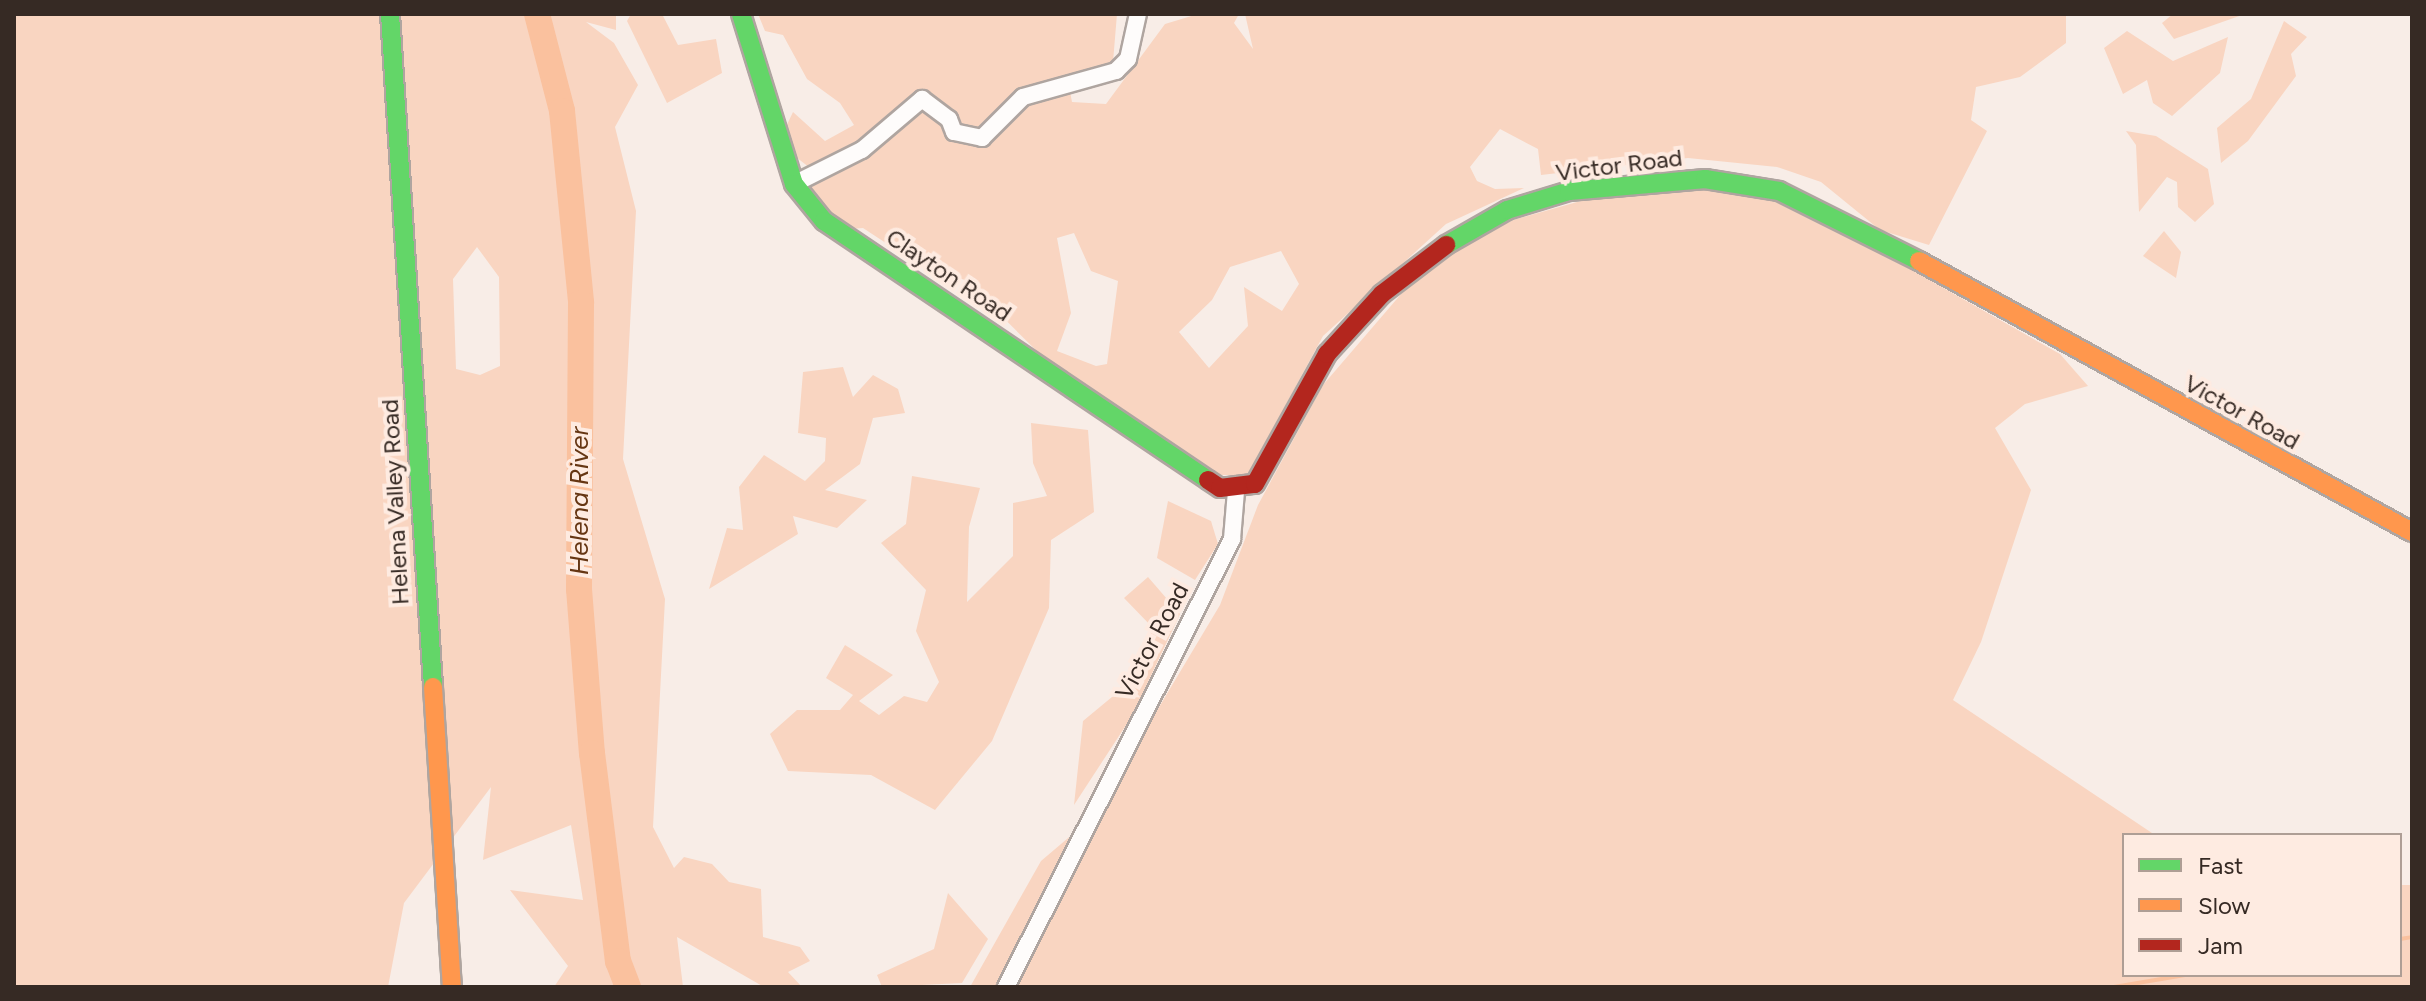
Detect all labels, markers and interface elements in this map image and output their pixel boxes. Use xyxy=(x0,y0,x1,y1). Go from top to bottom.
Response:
street label: Victor Road xyxy=(1554,143,1684,187)
street label: Clayton Road xyxy=(881,223,1017,327)
street label: Victor Road xyxy=(2179,369,2305,455)
street label: Helena Valley Road xyxy=(375,398,415,606)
water label: Helena River xyxy=(564,427,596,575)
street label: Victor Road xyxy=(1109,578,1195,704)
legend xyxy=(2122,833,2402,977)
text: Fast xyxy=(2198,851,2243,880)
text: Slow xyxy=(2198,891,2250,920)
text: Jam xyxy=(2198,931,2243,960)

